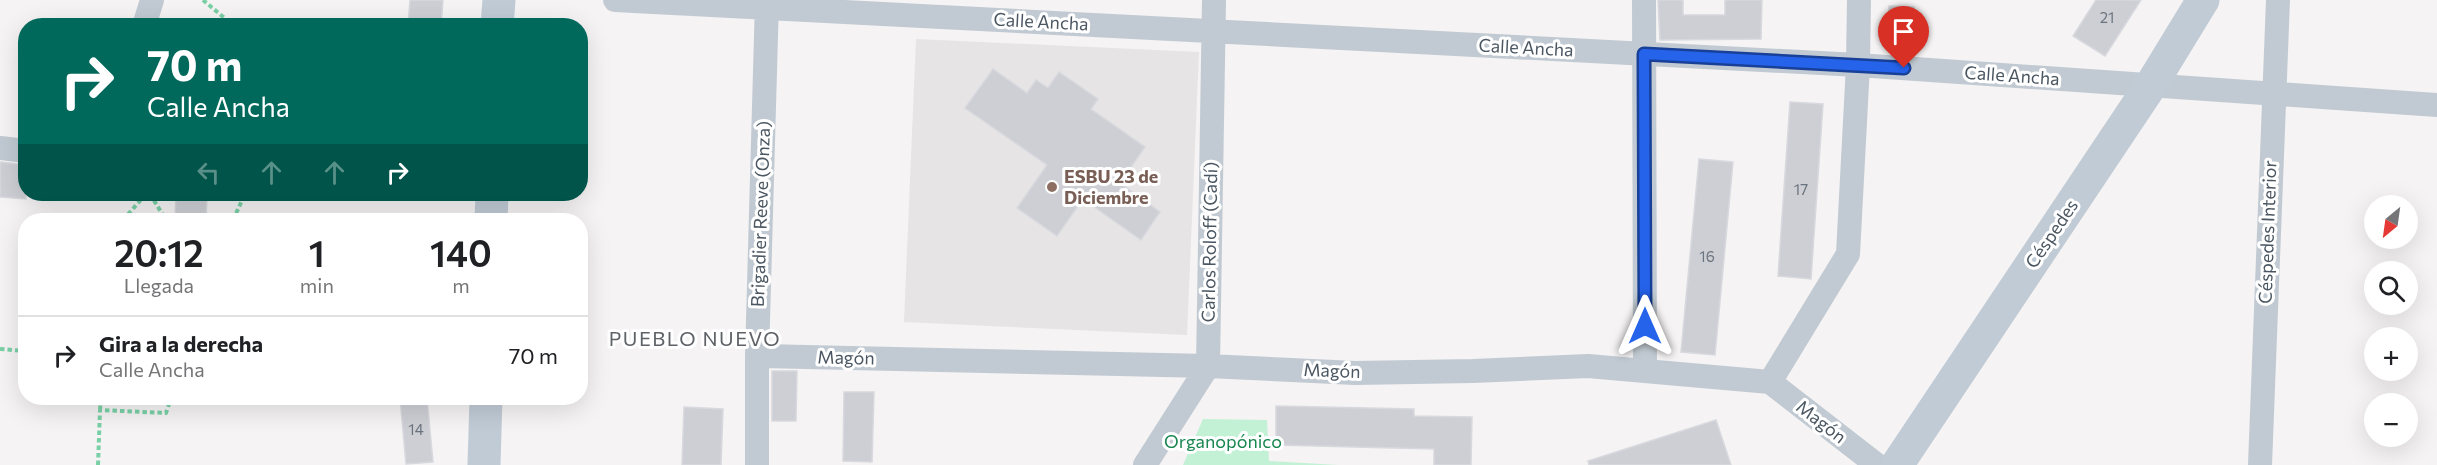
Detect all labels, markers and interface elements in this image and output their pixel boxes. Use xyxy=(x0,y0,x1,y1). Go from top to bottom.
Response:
pin xyxy=(1878,6,1929,68)
street label: Calle Ancha xyxy=(993,8,1089,34)
house number: 21 xyxy=(2100,8,2114,26)
icon: arrive xyxy=(1887,15,1920,48)
street label: Calle Ancha xyxy=(1478,34,1574,60)
text: 70 m xyxy=(147,38,242,90)
icon: right xyxy=(48,42,126,120)
street label: Calle Ancha xyxy=(1964,61,2060,89)
text: Calle Ancha xyxy=(147,90,290,123)
street label: Brigadier Reeve (Onza) xyxy=(746,120,774,307)
icon: left xyxy=(192,156,225,189)
icon: ahead xyxy=(255,156,288,189)
icon: ahead xyxy=(318,156,351,189)
icon: right xyxy=(381,156,414,189)
street label: Céspedes Interior xyxy=(2254,160,2280,304)
street label: Carlos Roloff (Cadí) xyxy=(1197,161,1221,322)
place label: ESBU 23 de Diciembre xyxy=(1064,165,1158,208)
marker: ESBU 23 de Diciembre xyxy=(1045,180,1059,194)
house number: 17 xyxy=(1794,180,1808,198)
street label: Céspedes xyxy=(2020,195,2082,272)
north arrow xyxy=(2364,195,2418,249)
map controls xyxy=(2364,195,2418,447)
text: 20:12 xyxy=(114,230,204,274)
text: 1 xyxy=(309,230,325,274)
text: 140 xyxy=(430,230,492,274)
house number: 16 xyxy=(1699,247,1715,265)
button: search xyxy=(2364,261,2418,315)
text: Llegada xyxy=(124,273,194,297)
text: min xyxy=(300,273,334,297)
text: m xyxy=(452,273,470,297)
position arrow xyxy=(1613,294,1677,358)
district label: PUEBLO NUEVO xyxy=(609,326,781,350)
button: + xyxy=(2364,327,2418,381)
text: Gira a la derecha xyxy=(99,330,263,357)
icon: right xyxy=(48,339,81,372)
text: 70 m xyxy=(509,342,558,369)
street label: Magón xyxy=(817,346,875,368)
text: Calle Ancha xyxy=(99,357,205,381)
street label: Magón xyxy=(1303,358,1361,382)
button: − xyxy=(2364,393,2418,447)
street label: Magón xyxy=(1792,395,1851,447)
house number: 14 xyxy=(408,420,424,438)
park label: Organopónico xyxy=(1164,430,1282,452)

